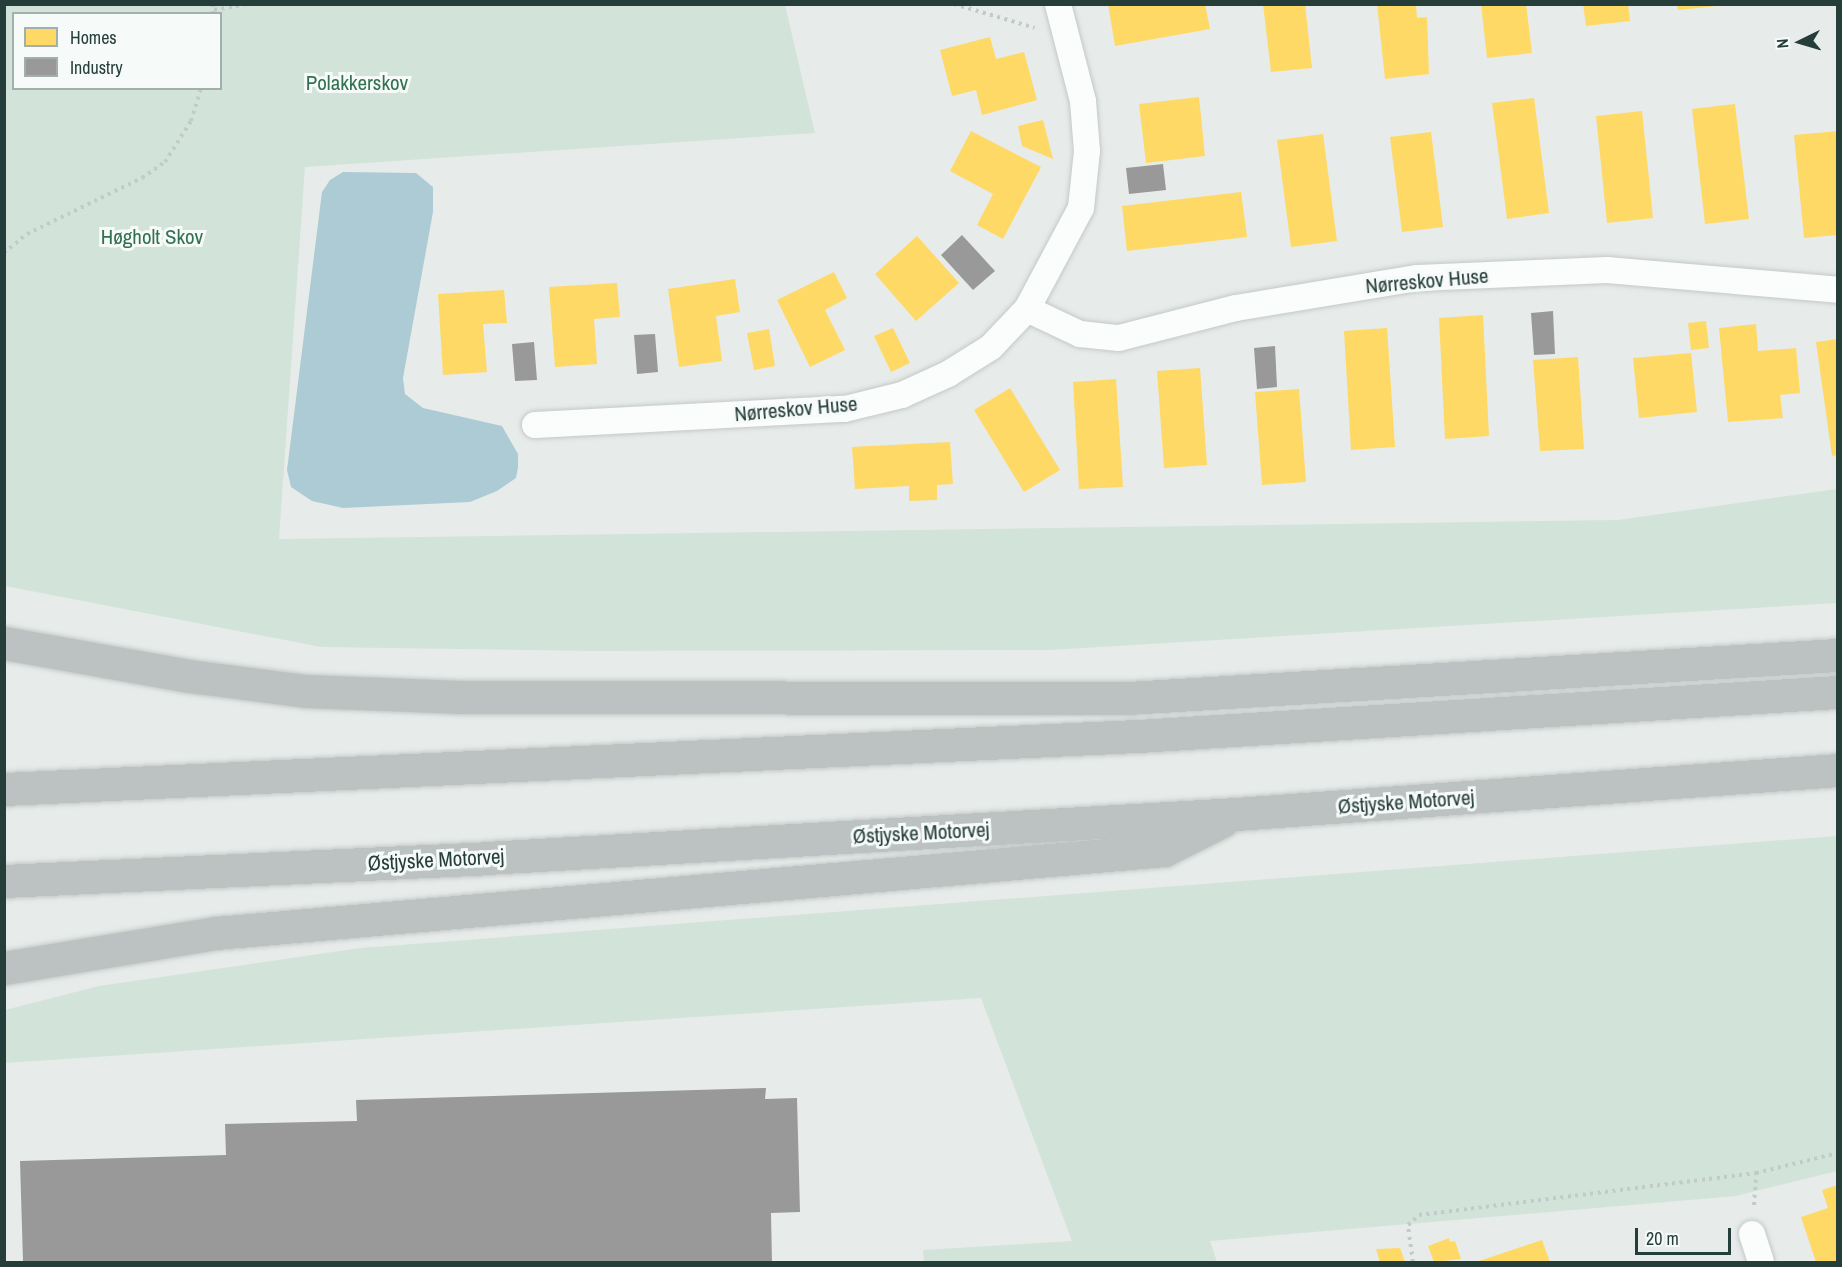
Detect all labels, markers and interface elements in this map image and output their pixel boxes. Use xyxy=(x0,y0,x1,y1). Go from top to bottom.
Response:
legend xyxy=(12,12,222,90)
north arrow xyxy=(1770,12,1830,72)
text: Homes xyxy=(70,25,117,50)
text: N xyxy=(1771,38,1793,49)
text: Industry xyxy=(70,55,123,80)
park label: Polakkerskov xyxy=(306,70,408,96)
park label: Høgholt Skov xyxy=(101,224,203,250)
street label: Nørreskov Huse xyxy=(1364,263,1490,299)
street label: Nørreskov Huse xyxy=(733,391,859,427)
street label: Østjyske Motorvej xyxy=(1337,785,1475,819)
street label: Østjyske Motorvej xyxy=(852,817,990,849)
street label: Østjyske Motorvej xyxy=(367,844,505,876)
scale bar xyxy=(1638,1216,1734,1254)
text: 20 m xyxy=(1646,1226,1679,1251)

